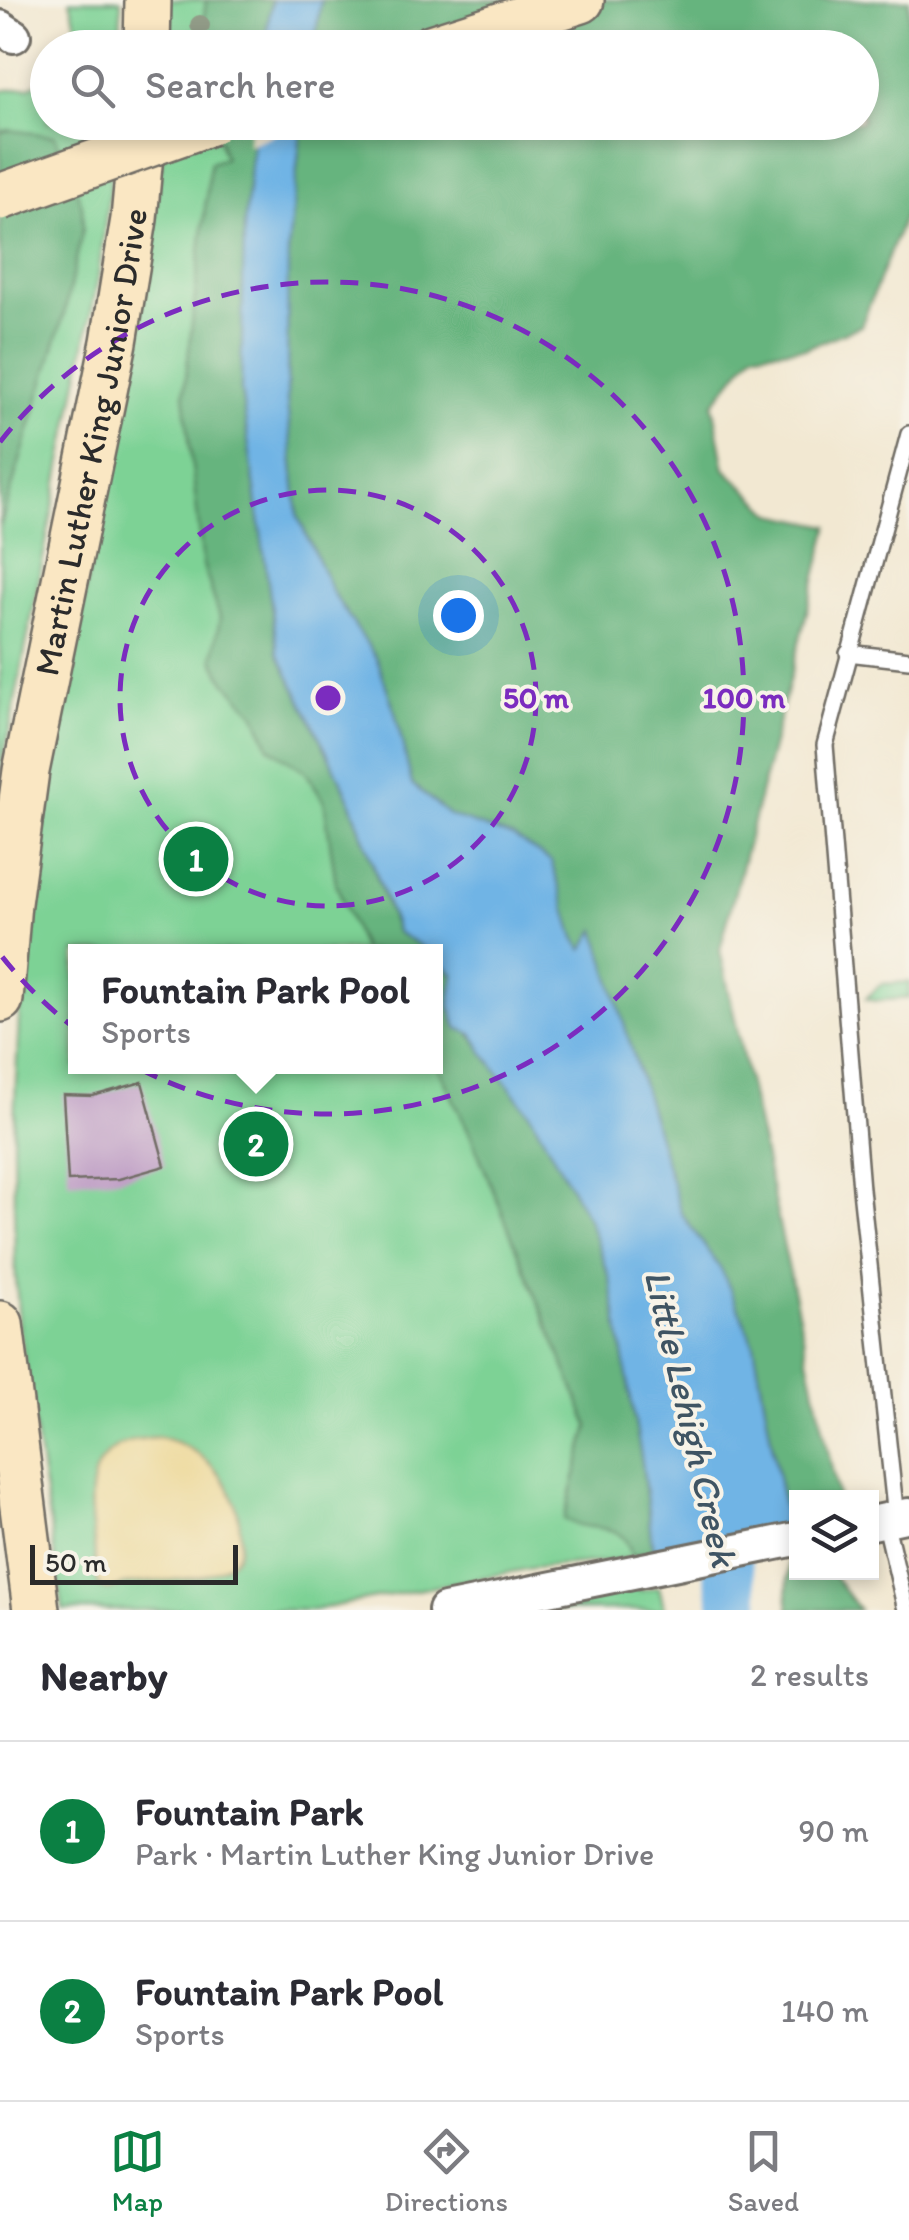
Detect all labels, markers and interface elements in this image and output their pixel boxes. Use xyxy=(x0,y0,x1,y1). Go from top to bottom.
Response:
search box xyxy=(30,30,879,140)
icon: search xyxy=(65,58,120,113)
text: Search here xyxy=(145,62,336,108)
street label: Martin Luther King Junior Drive xyxy=(25,207,156,679)
your location xyxy=(433,590,484,641)
text: 50 m xyxy=(503,679,570,716)
text: 100 m xyxy=(703,679,786,716)
centre of rings xyxy=(310,680,346,716)
pin: 1 xyxy=(164,822,228,896)
popup xyxy=(68,944,443,1074)
text: Fountain Park Pool xyxy=(101,967,410,1013)
text: Sports xyxy=(101,1013,191,1051)
pin: 2 xyxy=(224,1106,288,1182)
water label: Little Lehigh Creek xyxy=(634,1265,748,1573)
map controls xyxy=(789,1490,879,1580)
button: layers xyxy=(789,1490,879,1580)
scale bar xyxy=(30,1540,238,1584)
text: 50 m xyxy=(45,1545,107,1579)
text: Nearby xyxy=(40,1650,167,1701)
text: 2 results xyxy=(750,1656,869,1694)
text: Fountain Park xyxy=(135,1789,364,1835)
text: 1 xyxy=(65,1812,80,1850)
text: 90 m xyxy=(798,1812,869,1850)
text: Park · Martin Luther King Junior Drive xyxy=(135,1835,654,1873)
text: Fountain Park Pool xyxy=(135,1969,443,2015)
text: 2 xyxy=(64,1992,81,2030)
text: 140 m xyxy=(781,1992,869,2030)
text: Sports xyxy=(135,2015,225,2053)
tab: Map xyxy=(110,2124,165,2218)
tab: Directions xyxy=(385,2124,508,2218)
tab: Saved xyxy=(728,2124,799,2218)

